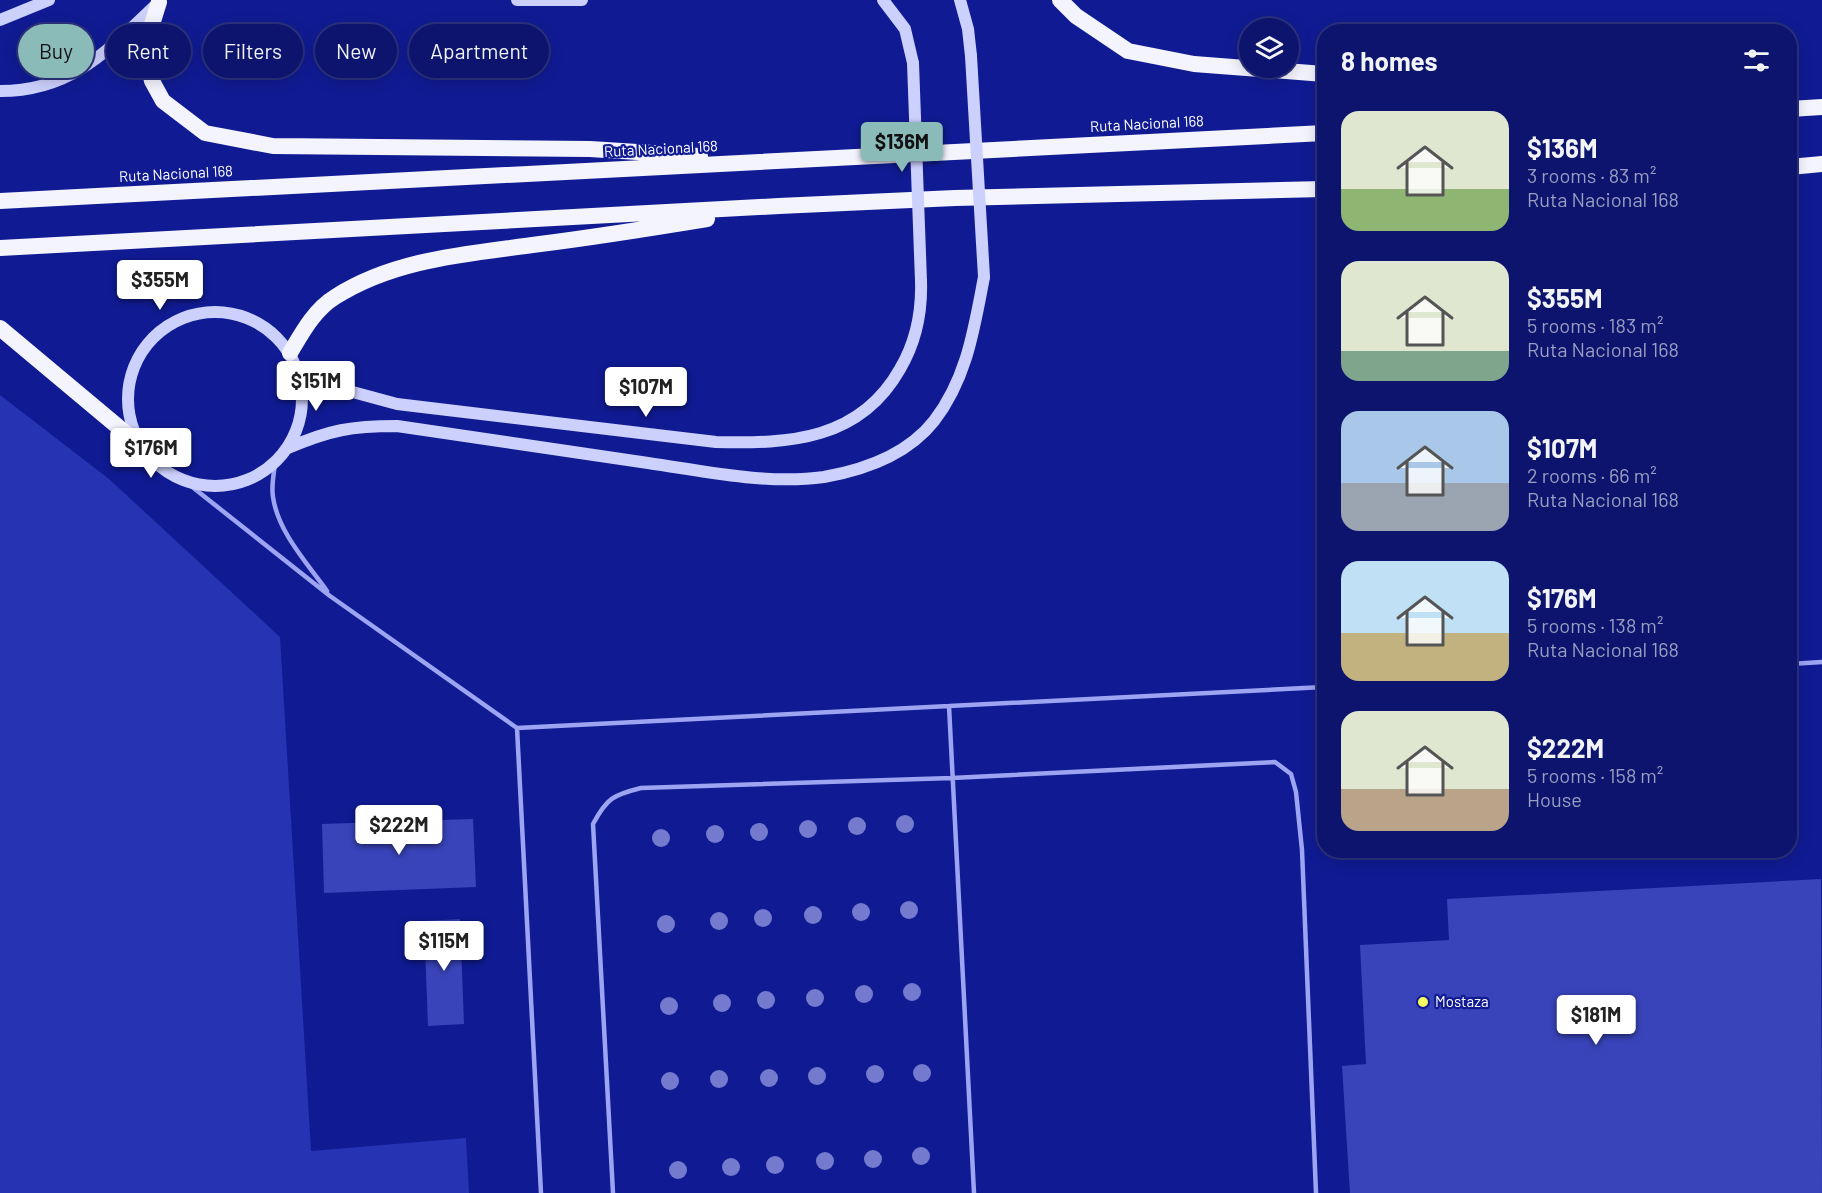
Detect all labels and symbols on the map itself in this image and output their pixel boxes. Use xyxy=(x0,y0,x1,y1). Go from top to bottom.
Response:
street label: Ruta Nacional 168 xyxy=(1090,111,1204,135)
pin: $136M xyxy=(860,122,944,173)
street label: Ruta Nacional 168 xyxy=(604,136,718,160)
street label: Ruta Nacional 168 xyxy=(119,161,233,185)
pin: $355M xyxy=(118,260,202,311)
pin: $151M xyxy=(274,361,358,412)
pin: $107M xyxy=(604,367,688,418)
pin: $176M xyxy=(109,428,193,479)
pin: $222M xyxy=(357,805,441,856)
pin: $115M xyxy=(402,921,486,972)
place label: Mostaza xyxy=(1435,992,1489,1010)
marker: Mostaza xyxy=(1416,995,1430,1009)
pin: $181M xyxy=(1554,995,1638,1046)

